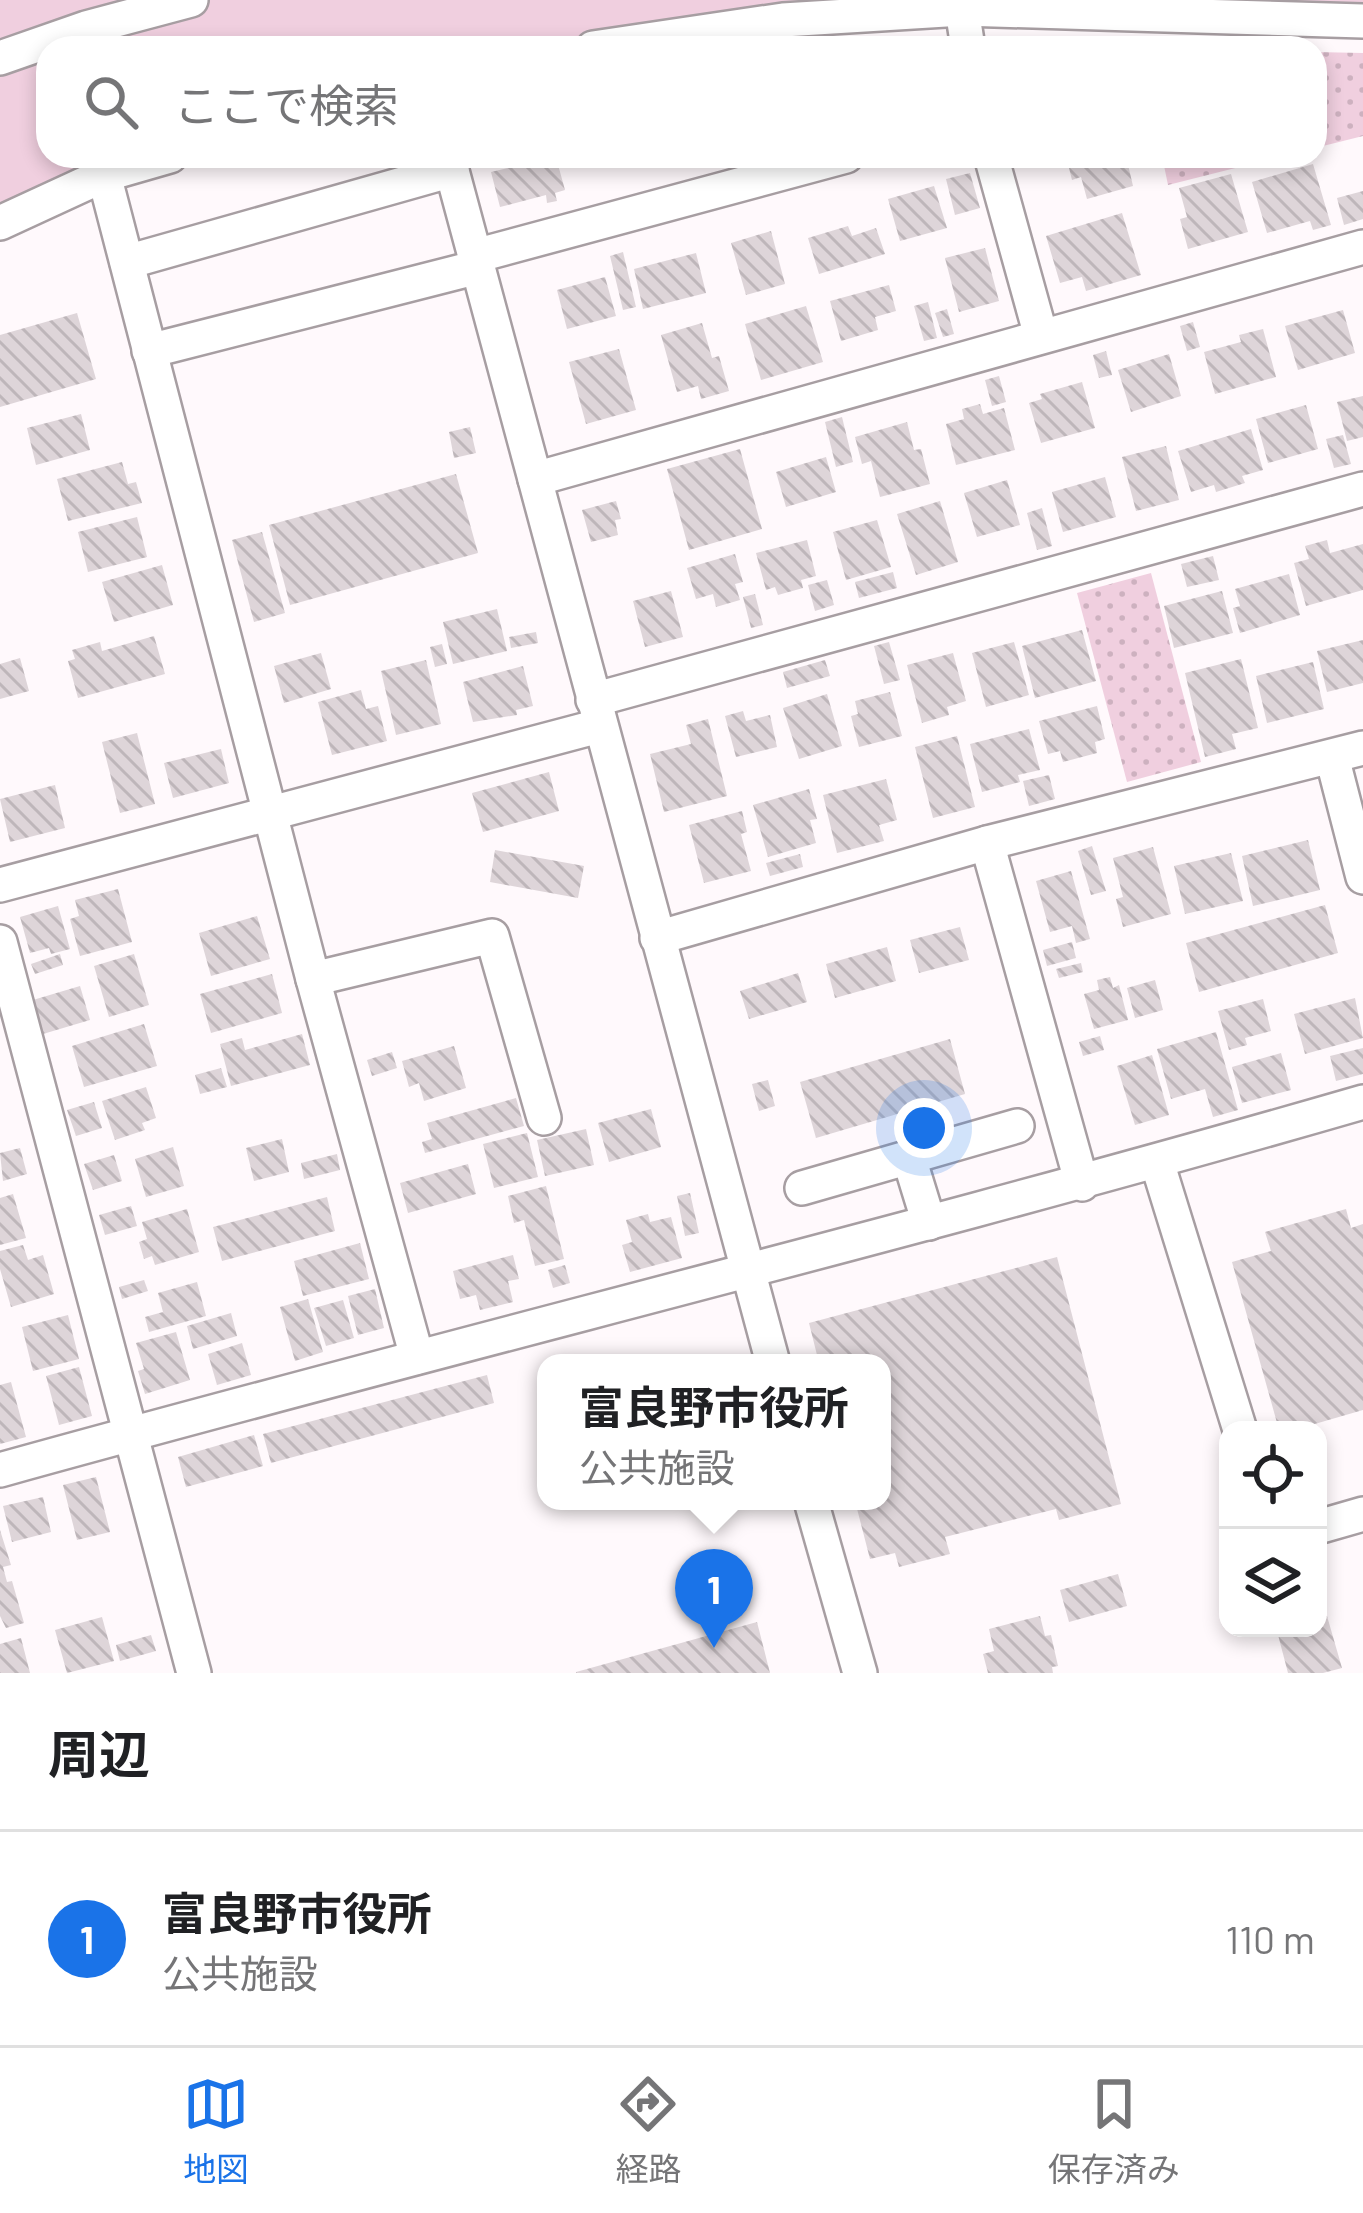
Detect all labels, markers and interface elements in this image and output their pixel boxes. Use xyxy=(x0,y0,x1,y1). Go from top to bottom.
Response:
search box xyxy=(36,36,1327,168)
icon: search xyxy=(78,69,144,135)
text: ここで検索 xyxy=(174,77,399,131)
your location xyxy=(894,1098,954,1158)
popup xyxy=(537,1354,891,1510)
text: 富良野市役所 xyxy=(579,1379,849,1433)
map controls xyxy=(1219,1421,1327,1637)
button: locate xyxy=(1219,1421,1327,1529)
text: 公共施設 xyxy=(579,1443,735,1490)
button: layers xyxy=(1219,1529,1327,1637)
pin: 1 xyxy=(675,1549,753,1648)
text: 周辺 xyxy=(48,1722,150,1783)
text: 富良野市役所 xyxy=(162,1885,432,1939)
text: 1 xyxy=(80,1915,94,1962)
text: 110 m xyxy=(1225,1915,1315,1962)
text: 公共施設 xyxy=(162,1949,318,1996)
tab: 地図 xyxy=(183,2071,249,2191)
tab: 経路 xyxy=(615,2071,681,2191)
tab: 保存済み xyxy=(1048,2071,1180,2191)

